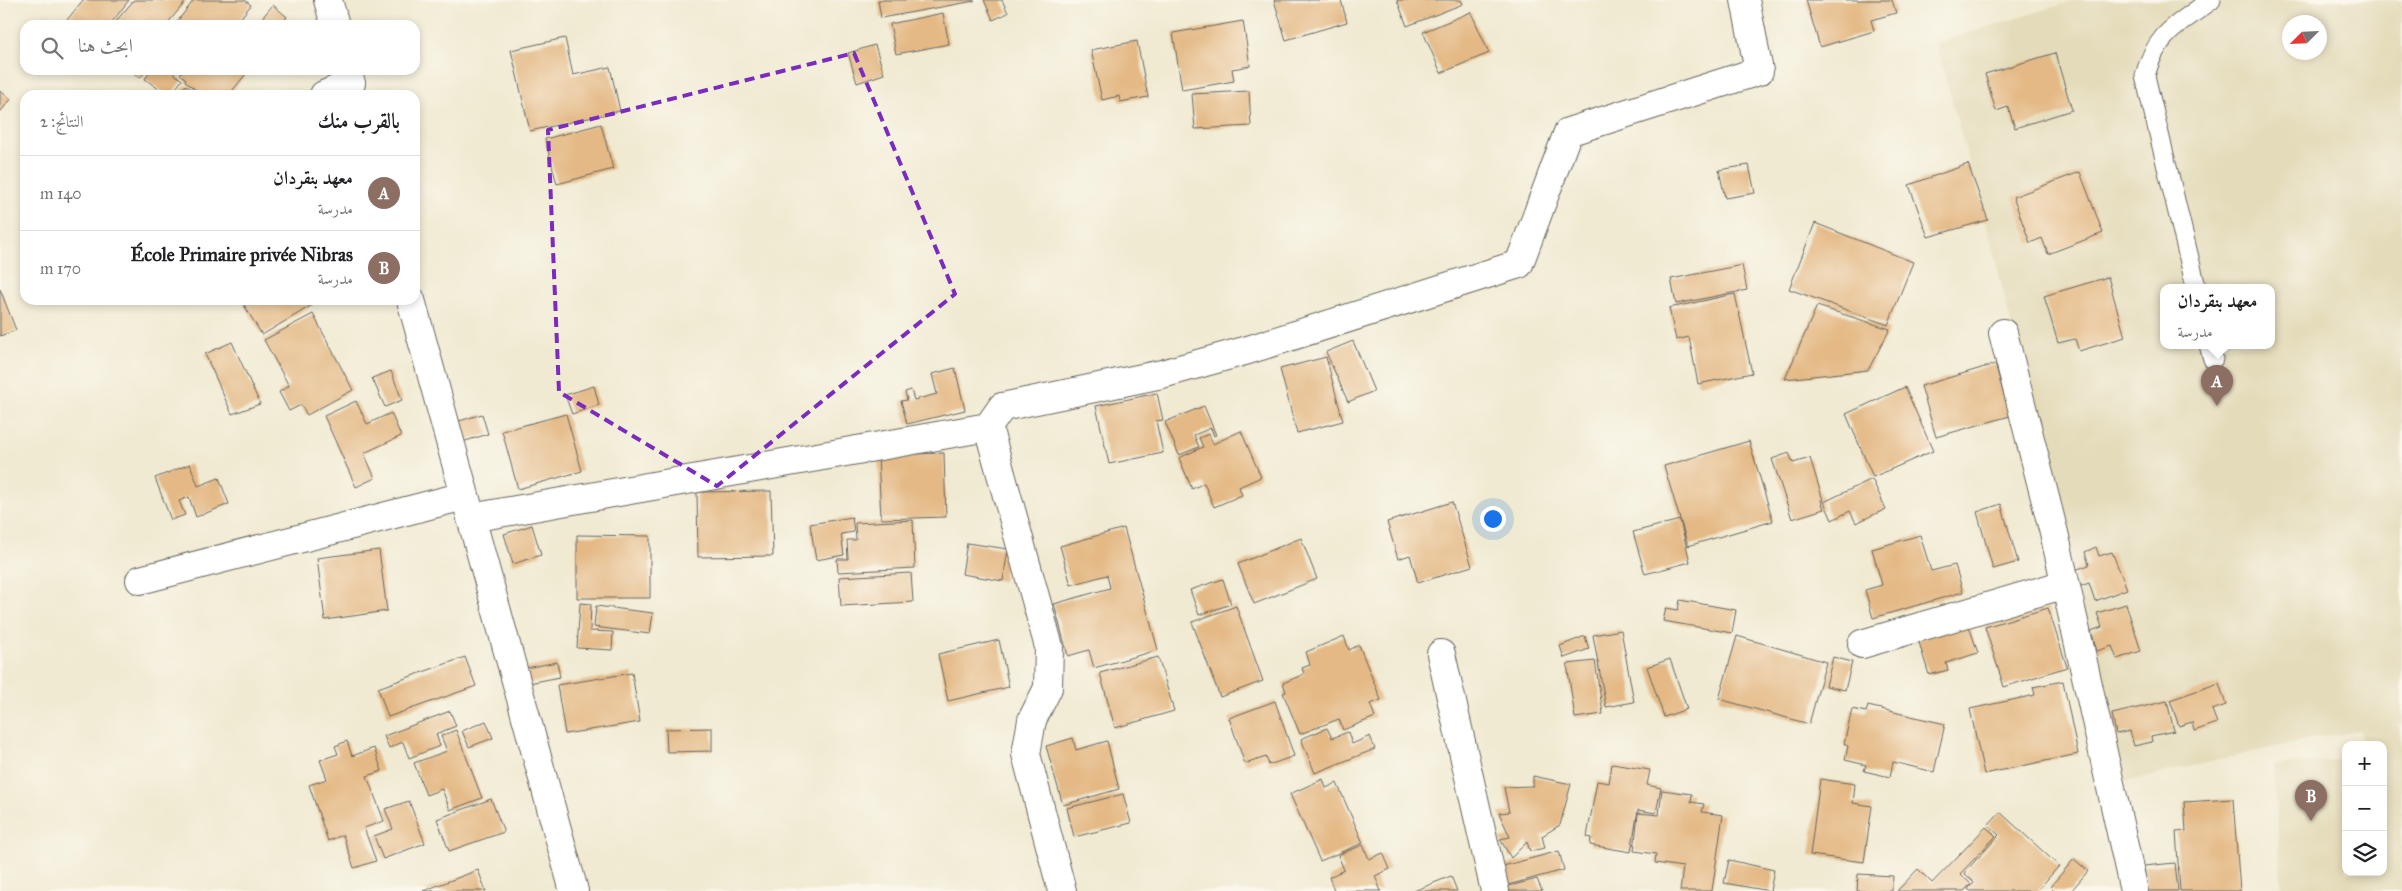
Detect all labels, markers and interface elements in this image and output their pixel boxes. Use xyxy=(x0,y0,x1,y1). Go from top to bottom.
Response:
north arrow xyxy=(2282,15,2327,60)
search box xyxy=(20,20,420,75)
icon: search xyxy=(38,34,66,62)
text: ابحث هنا xyxy=(78,34,133,57)
text: بالقرب منك xyxy=(318,108,400,134)
text: النتائج: 2 xyxy=(40,112,83,131)
text: معهد بنقردان xyxy=(273,166,353,189)
text: 140 m xyxy=(40,184,81,203)
text: A xyxy=(379,184,389,203)
text: مدرسة xyxy=(318,199,353,218)
text: École Primaire privée Nibras xyxy=(131,243,353,266)
text: 170 m xyxy=(40,259,81,278)
text: B xyxy=(379,259,389,278)
text: مدرسة xyxy=(318,269,353,288)
popup xyxy=(2160,284,2275,349)
text: معهد بنقردان xyxy=(2178,289,2257,312)
text: مدرسة xyxy=(2178,322,2213,341)
pin: A xyxy=(2201,365,2233,406)
your location xyxy=(1480,506,1506,532)
map controls xyxy=(2342,741,2387,876)
button: + xyxy=(2342,741,2387,786)
pin: B xyxy=(2295,780,2327,821)
button: − xyxy=(2342,786,2387,831)
button: layers xyxy=(2342,831,2387,876)

